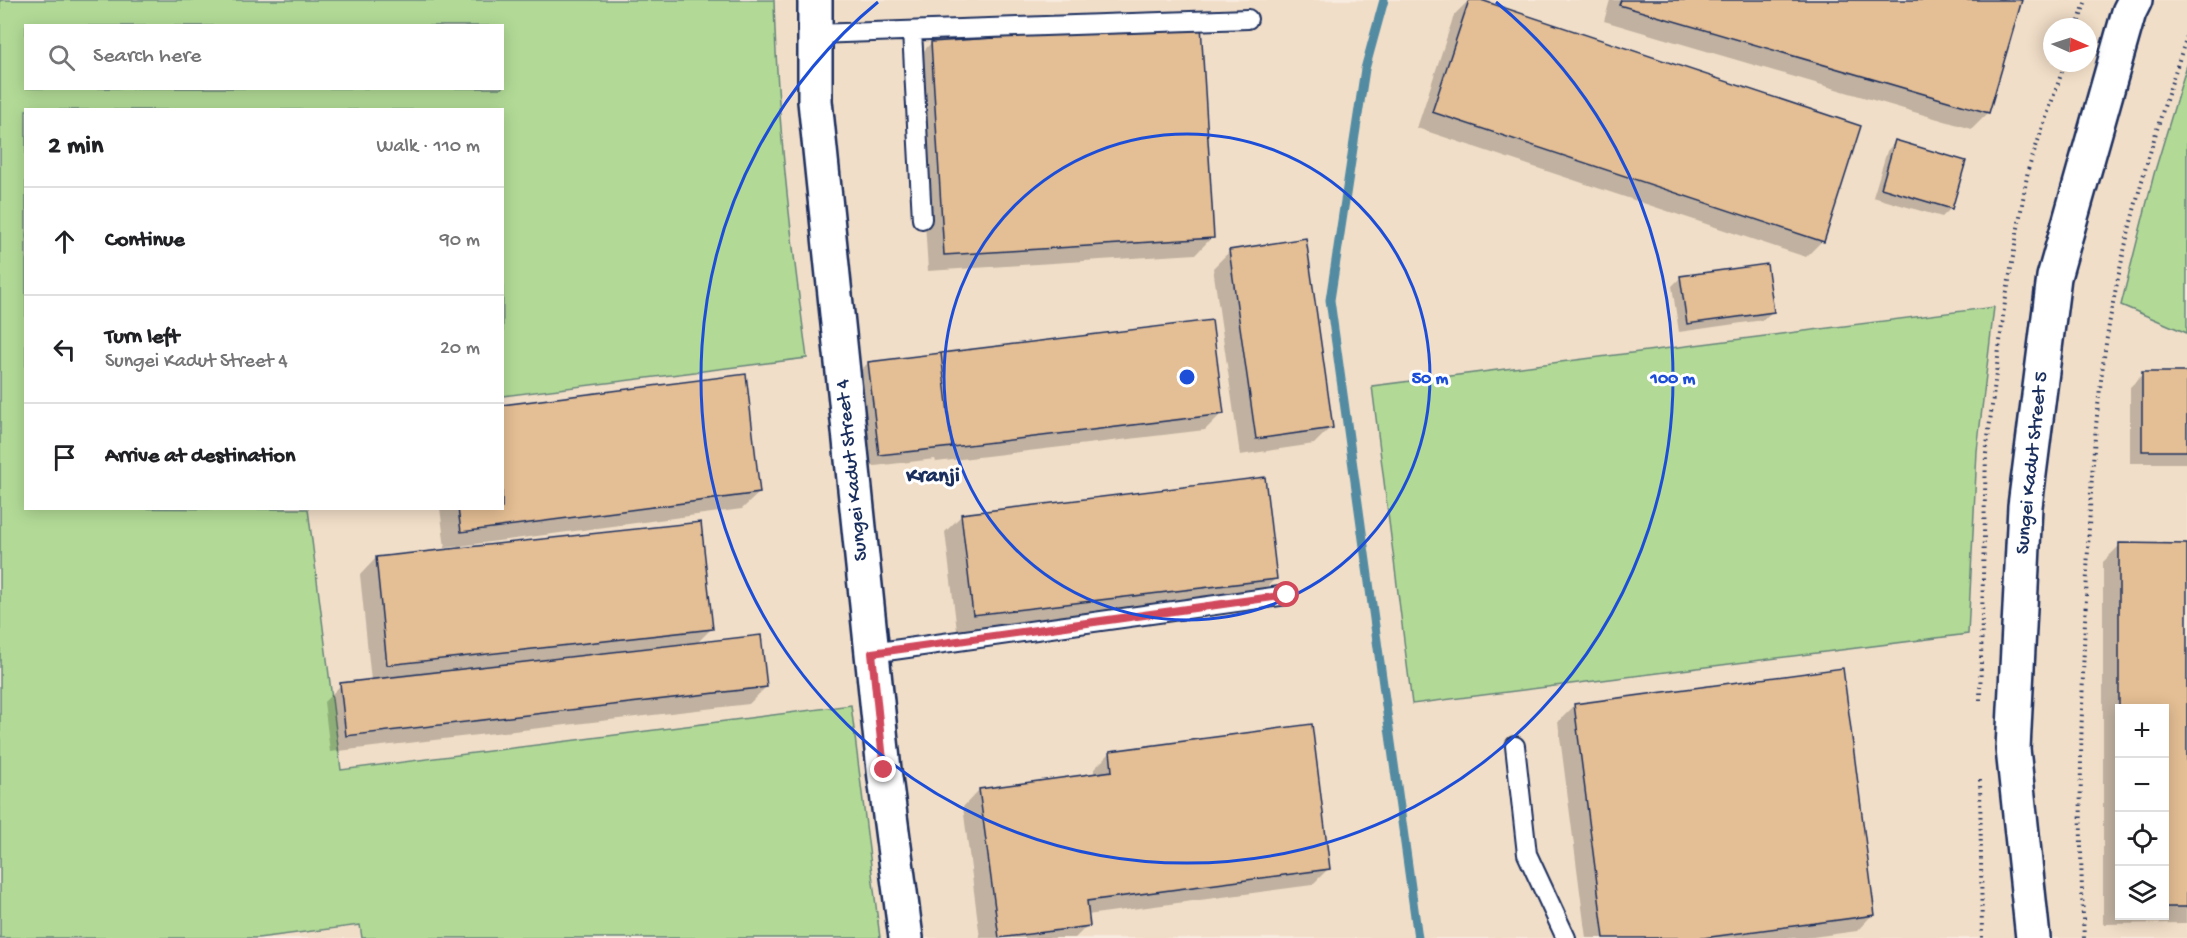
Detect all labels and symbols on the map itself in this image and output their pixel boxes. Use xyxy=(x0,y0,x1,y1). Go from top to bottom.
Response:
north arrow xyxy=(2043,18,2097,72)
centre of rings xyxy=(1177,367,1197,387)
text: 50 m xyxy=(1412,369,1449,390)
text: 100 m xyxy=(1650,369,1696,390)
street label: Sungei Kadut Street 5 xyxy=(2012,370,2054,556)
street label: Sungei Kadut Street 4 xyxy=(832,377,874,562)
district label: Kranji xyxy=(905,464,960,490)
route start xyxy=(1273,581,1299,607)
route end xyxy=(870,756,896,782)

